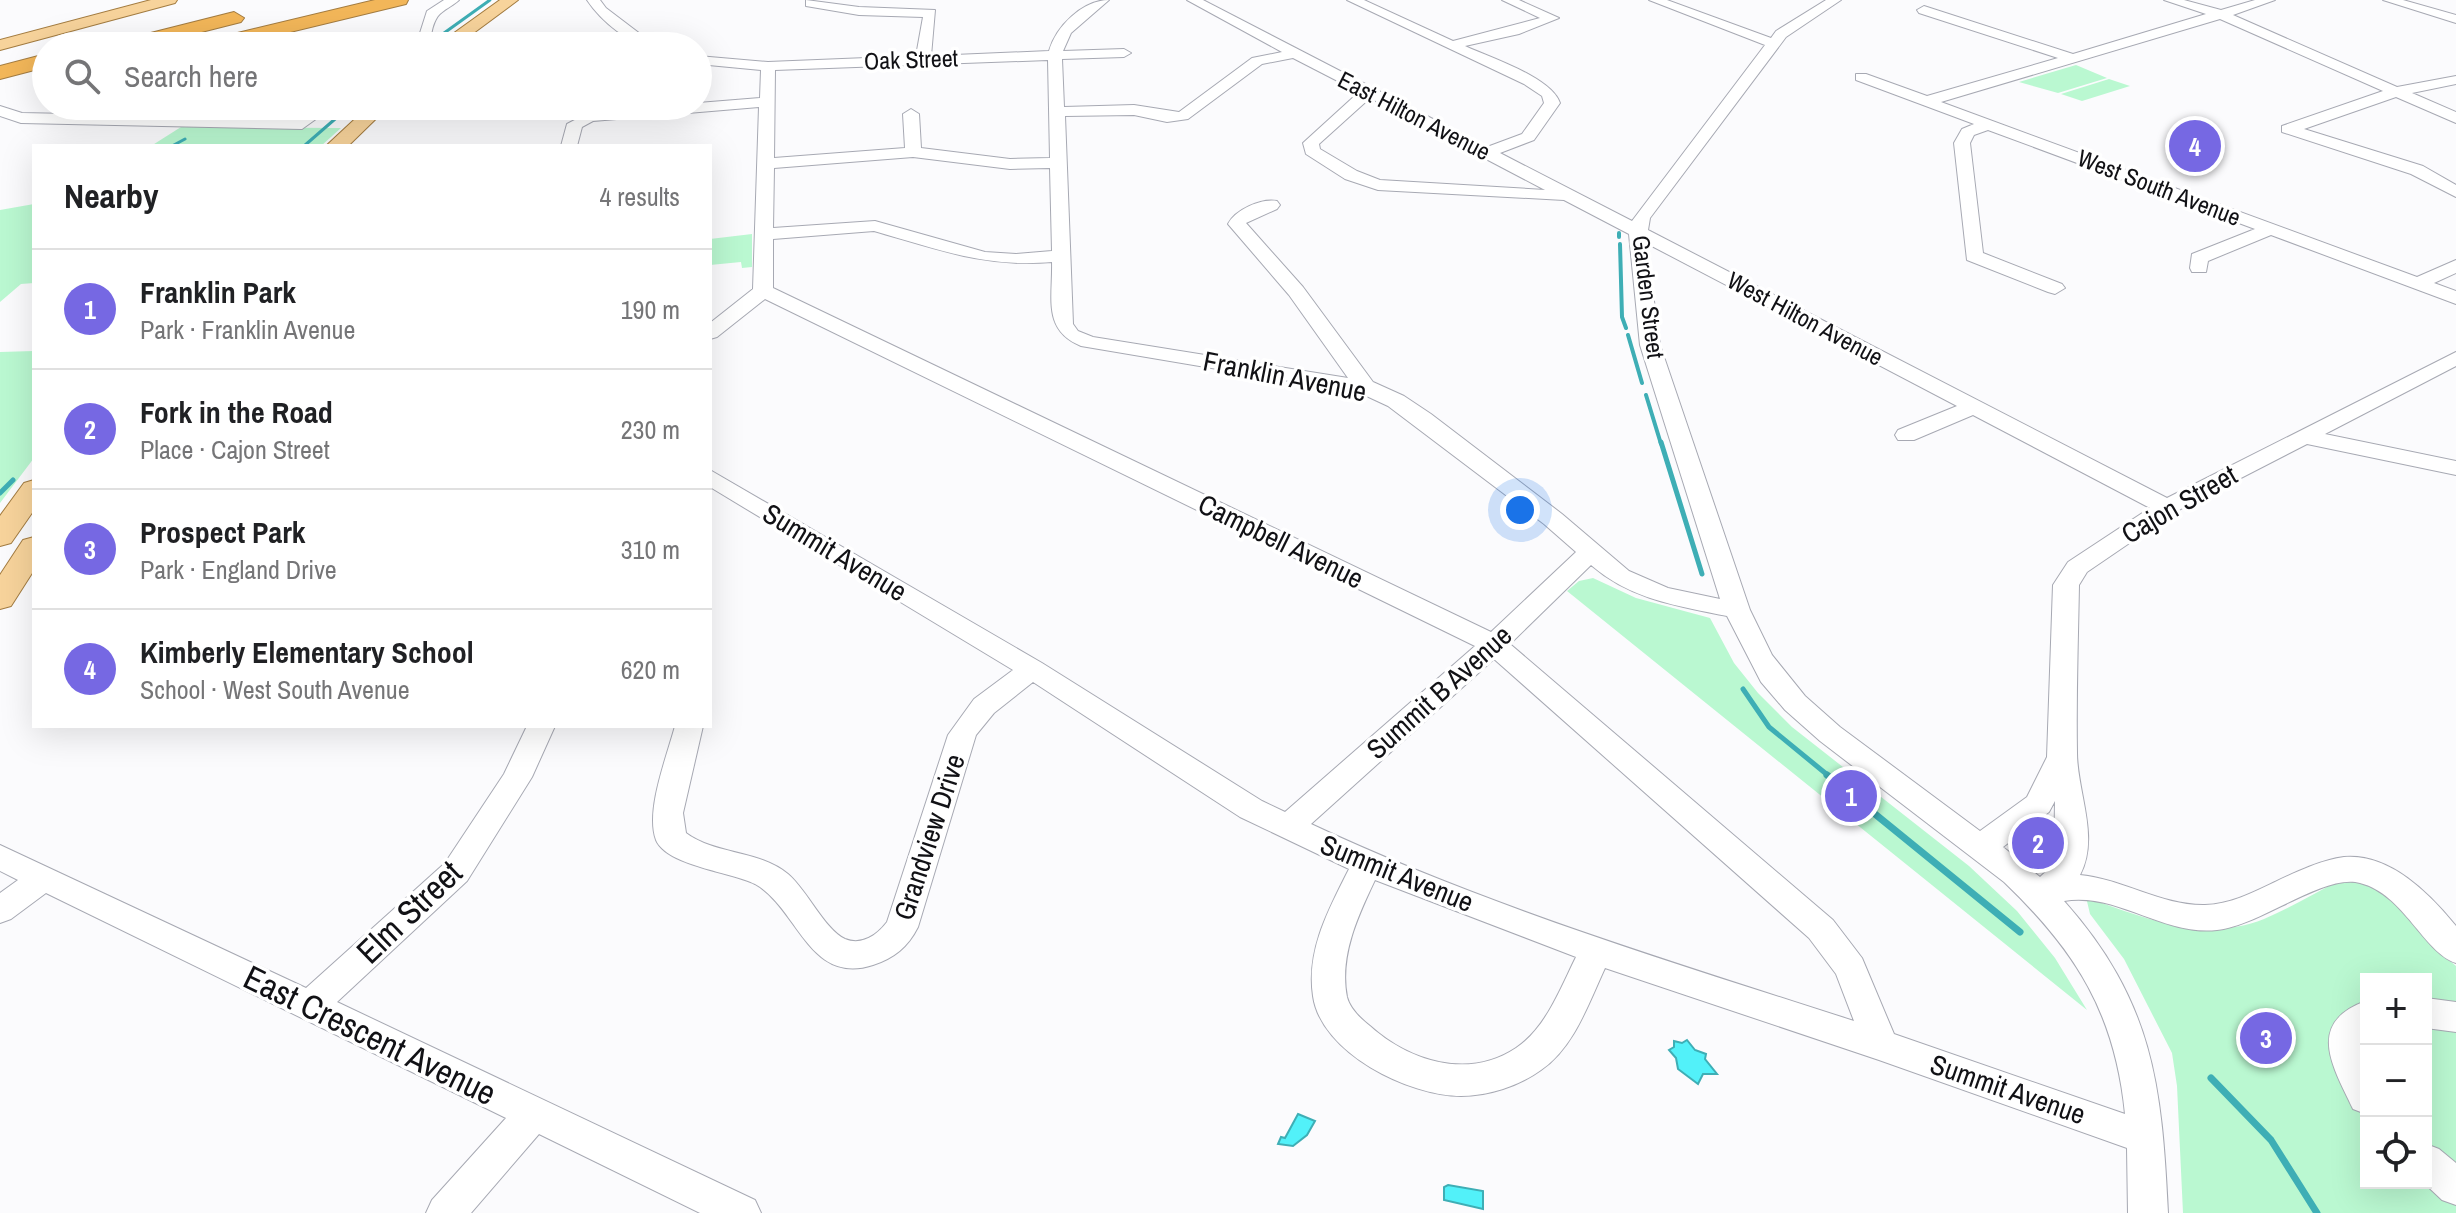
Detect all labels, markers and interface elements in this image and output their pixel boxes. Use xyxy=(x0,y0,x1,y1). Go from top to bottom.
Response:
search box xyxy=(32,32,712,120)
street label: Oak Street xyxy=(863,41,959,77)
icon: search xyxy=(60,54,104,98)
text: Search here xyxy=(124,56,258,96)
street label: East Hilton Avenue xyxy=(1333,63,1496,167)
pin: 4 xyxy=(2169,116,2221,176)
street label: West South Avenue xyxy=(2073,141,2245,233)
text: Nearby xyxy=(64,173,159,219)
text: 4 results xyxy=(599,179,680,214)
street label: Garden Street xyxy=(1626,234,1672,361)
street label: West Hilton Avenue xyxy=(1722,264,1889,373)
text: Franklin Park xyxy=(140,272,296,312)
text: 1 xyxy=(84,292,96,327)
text: 190 m xyxy=(621,292,680,327)
text: Park · Franklin Avenue xyxy=(140,312,355,347)
street label: Franklin Avenue xyxy=(1200,342,1370,410)
text: Fork in the Road xyxy=(140,392,333,432)
text: 2 xyxy=(84,412,96,447)
text: 230 m xyxy=(621,412,680,447)
text: Place · Cajon Street xyxy=(140,432,330,467)
street label: Cajon Street xyxy=(2114,456,2244,552)
street label: Campbell Avenue xyxy=(1192,485,1370,597)
your location xyxy=(1500,490,1540,530)
street label: Summit Avenue xyxy=(756,494,914,610)
text: Prospect Park xyxy=(140,512,305,552)
text: 3 xyxy=(84,532,96,567)
text: 310 m xyxy=(621,532,680,567)
text: Park · England Drive xyxy=(140,552,337,587)
street label: Summit B Avenue xyxy=(1358,617,1520,767)
text: Kimberly Elementary School xyxy=(140,632,474,672)
text: 4 xyxy=(84,652,96,687)
text: 620 m xyxy=(621,652,680,687)
text: School · West South Avenue xyxy=(140,672,410,707)
street label: Grandview Drive xyxy=(884,749,974,925)
pin: 1 xyxy=(1825,766,1877,826)
pin: 2 xyxy=(2012,813,2064,873)
street label: Summit Avenue xyxy=(1315,825,1479,921)
street label: Elm Street xyxy=(346,850,472,974)
street label: East Crescent Avenue xyxy=(236,954,504,1116)
map controls xyxy=(2360,973,2432,1189)
button: + xyxy=(2360,973,2432,1045)
pin: 3 xyxy=(2240,1008,2292,1068)
street label: Summit Avenue xyxy=(1925,1045,2091,1133)
button: − xyxy=(2360,1045,2432,1117)
button: locate xyxy=(2360,1117,2432,1189)

